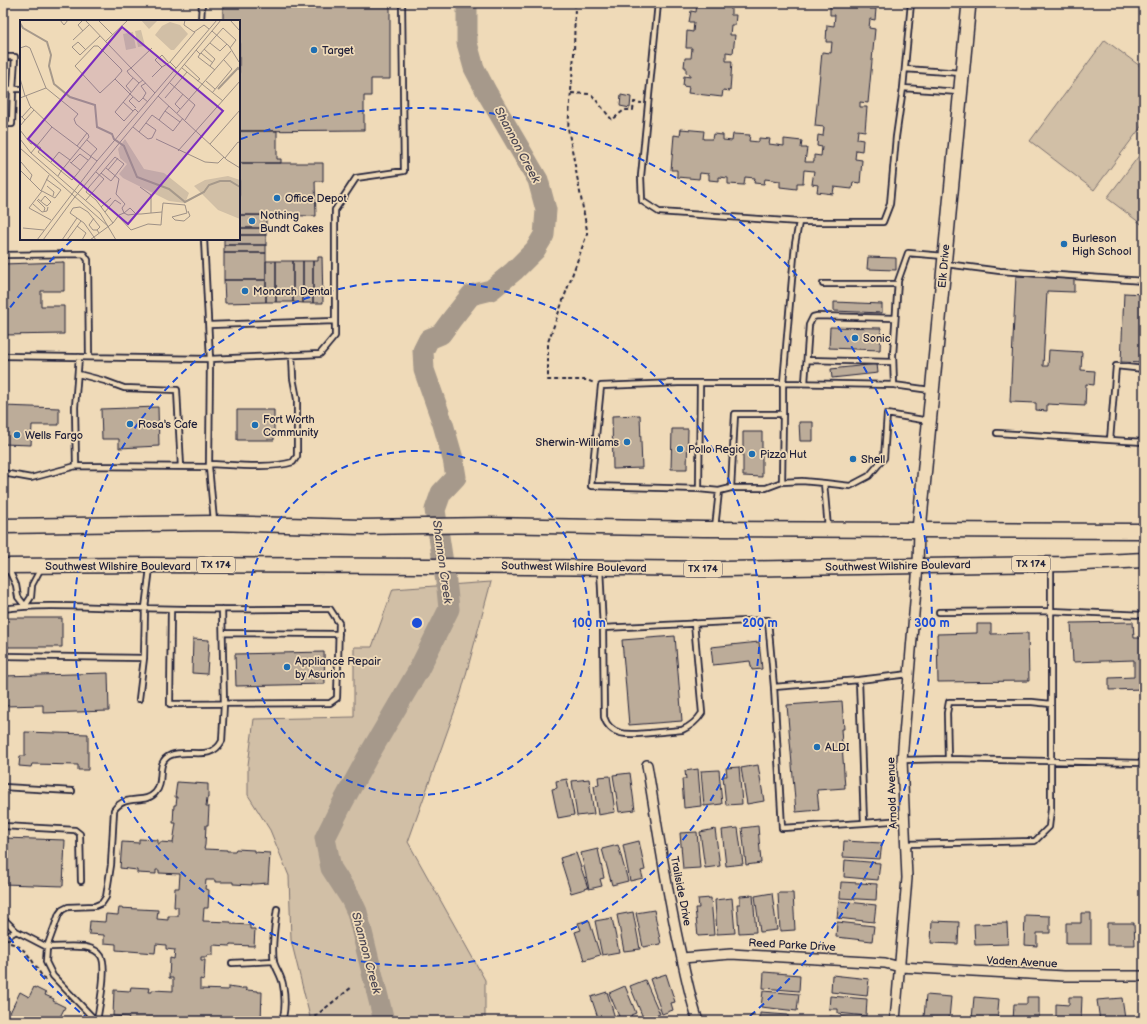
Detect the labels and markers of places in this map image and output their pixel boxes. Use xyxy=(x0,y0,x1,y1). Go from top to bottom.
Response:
place label: Target xyxy=(322,44,354,57)
marker: Target xyxy=(309,45,319,55)
place label: Office Depot xyxy=(285,192,347,205)
marker: Office Depot xyxy=(272,193,282,203)
place label: Nothing Bundt Cakes xyxy=(260,209,324,235)
marker: Nothing Bundt Cakes xyxy=(247,216,257,226)
place label: Burleson High School xyxy=(1072,232,1131,258)
marker: Burleson High School xyxy=(1059,239,1069,249)
place label: Monarch Dental xyxy=(253,285,332,298)
marker: Monarch Dental xyxy=(240,286,250,296)
place label: Sonic xyxy=(863,332,891,345)
marker: Sonic xyxy=(850,333,860,343)
place label: Fort Worth Community xyxy=(263,413,318,439)
place label: Rosa's Cafe xyxy=(138,418,198,431)
marker: Rosa's Cafe xyxy=(125,419,135,429)
marker: Fort Worth Community xyxy=(250,420,260,430)
place label: Wells Fargo xyxy=(25,429,83,442)
marker: Wells Fargo xyxy=(12,430,22,440)
place label: Sherwin-Williams xyxy=(536,436,620,449)
marker: Sherwin-Williams xyxy=(622,437,632,447)
place label: Pollo Regio xyxy=(688,443,744,456)
marker: Pollo Regio xyxy=(675,444,685,454)
place label: Pizza Hut xyxy=(760,448,807,461)
marker: Pizza Hut xyxy=(747,449,757,459)
place label: Shell xyxy=(861,453,885,466)
marker: Shell xyxy=(848,454,858,464)
centre of rings xyxy=(410,616,424,630)
place label: Appliance Repair by Asurion xyxy=(295,655,382,681)
marker: Appliance Repair by Asurion xyxy=(282,662,292,672)
place label: ALDI xyxy=(825,741,850,754)
marker: ALDI xyxy=(812,742,822,752)

